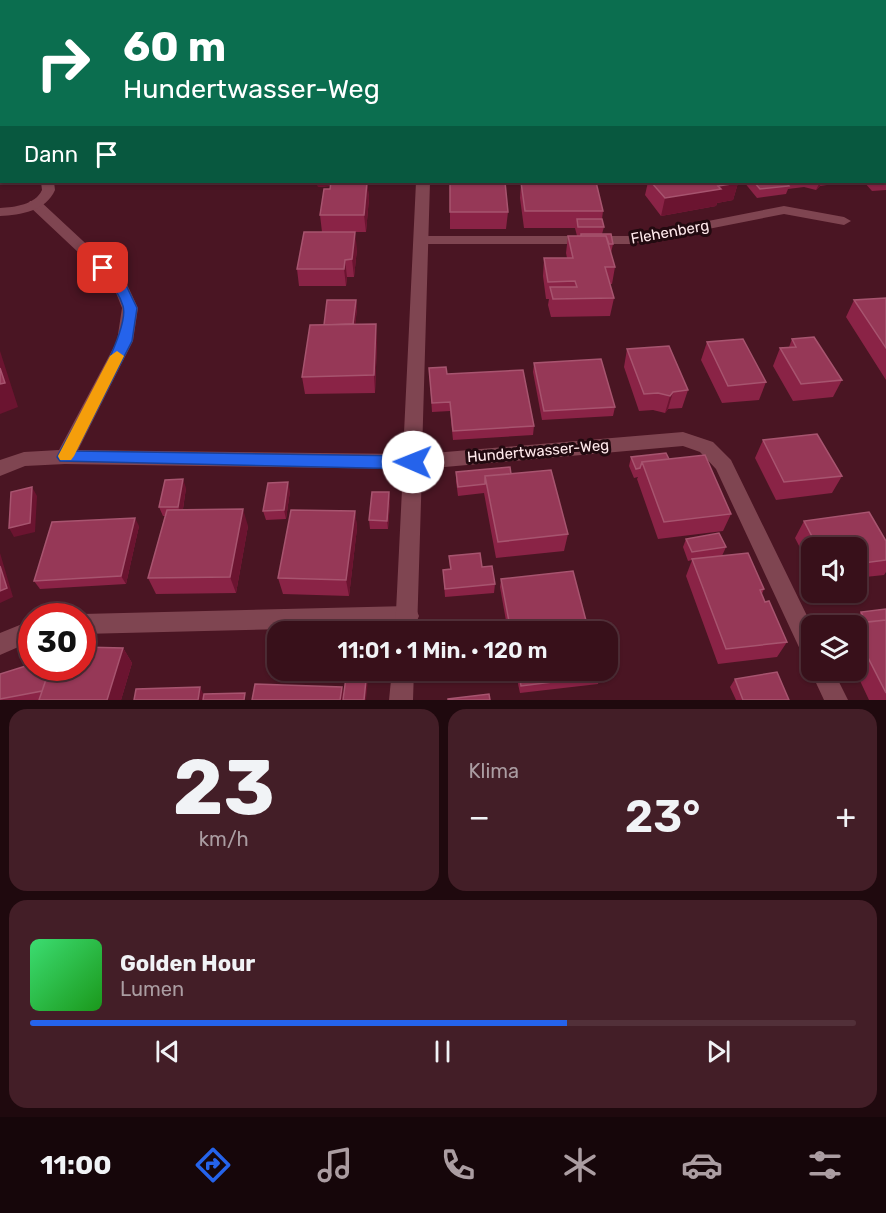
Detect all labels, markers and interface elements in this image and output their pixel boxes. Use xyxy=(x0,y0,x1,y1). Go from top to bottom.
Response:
text: 60 m xyxy=(123,22,226,72)
icon: right xyxy=(24,24,102,102)
text: Hundertwasser-Weg xyxy=(123,73,380,105)
icon: arrive xyxy=(90,138,123,171)
text: Dann xyxy=(24,141,78,168)
street label: Flehenberg xyxy=(629,216,711,248)
pin xyxy=(77,242,128,293)
icon: arrive xyxy=(86,251,119,284)
position arrow xyxy=(381,430,445,494)
street label: Hundertwasser-Weg xyxy=(466,436,610,466)
map controls xyxy=(801,537,867,681)
button: sound xyxy=(801,537,867,603)
speed limit sign: 30 xyxy=(18,603,96,681)
button: layers xyxy=(801,615,867,681)
text: 11:01 · 1 Min. · 120 m xyxy=(338,637,548,664)
text: 23 xyxy=(173,741,275,834)
text: Klima xyxy=(469,759,519,783)
text: 23° xyxy=(625,790,701,843)
text: − xyxy=(469,797,490,836)
text: + xyxy=(835,797,856,836)
text: km/h xyxy=(199,827,249,851)
text: Golden Hour xyxy=(120,950,255,977)
text: Lumen xyxy=(120,977,184,1001)
icon: previous xyxy=(151,1035,184,1068)
icon: pause xyxy=(426,1035,459,1068)
icon: next xyxy=(702,1035,735,1068)
icon: directions xyxy=(192,1144,234,1186)
icon: music xyxy=(314,1144,356,1186)
icon: phone xyxy=(437,1144,479,1186)
icon: climate xyxy=(559,1144,601,1186)
icon: car xyxy=(681,1144,723,1186)
icon: filters xyxy=(804,1144,846,1186)
text: 11:00 xyxy=(40,1149,112,1181)

